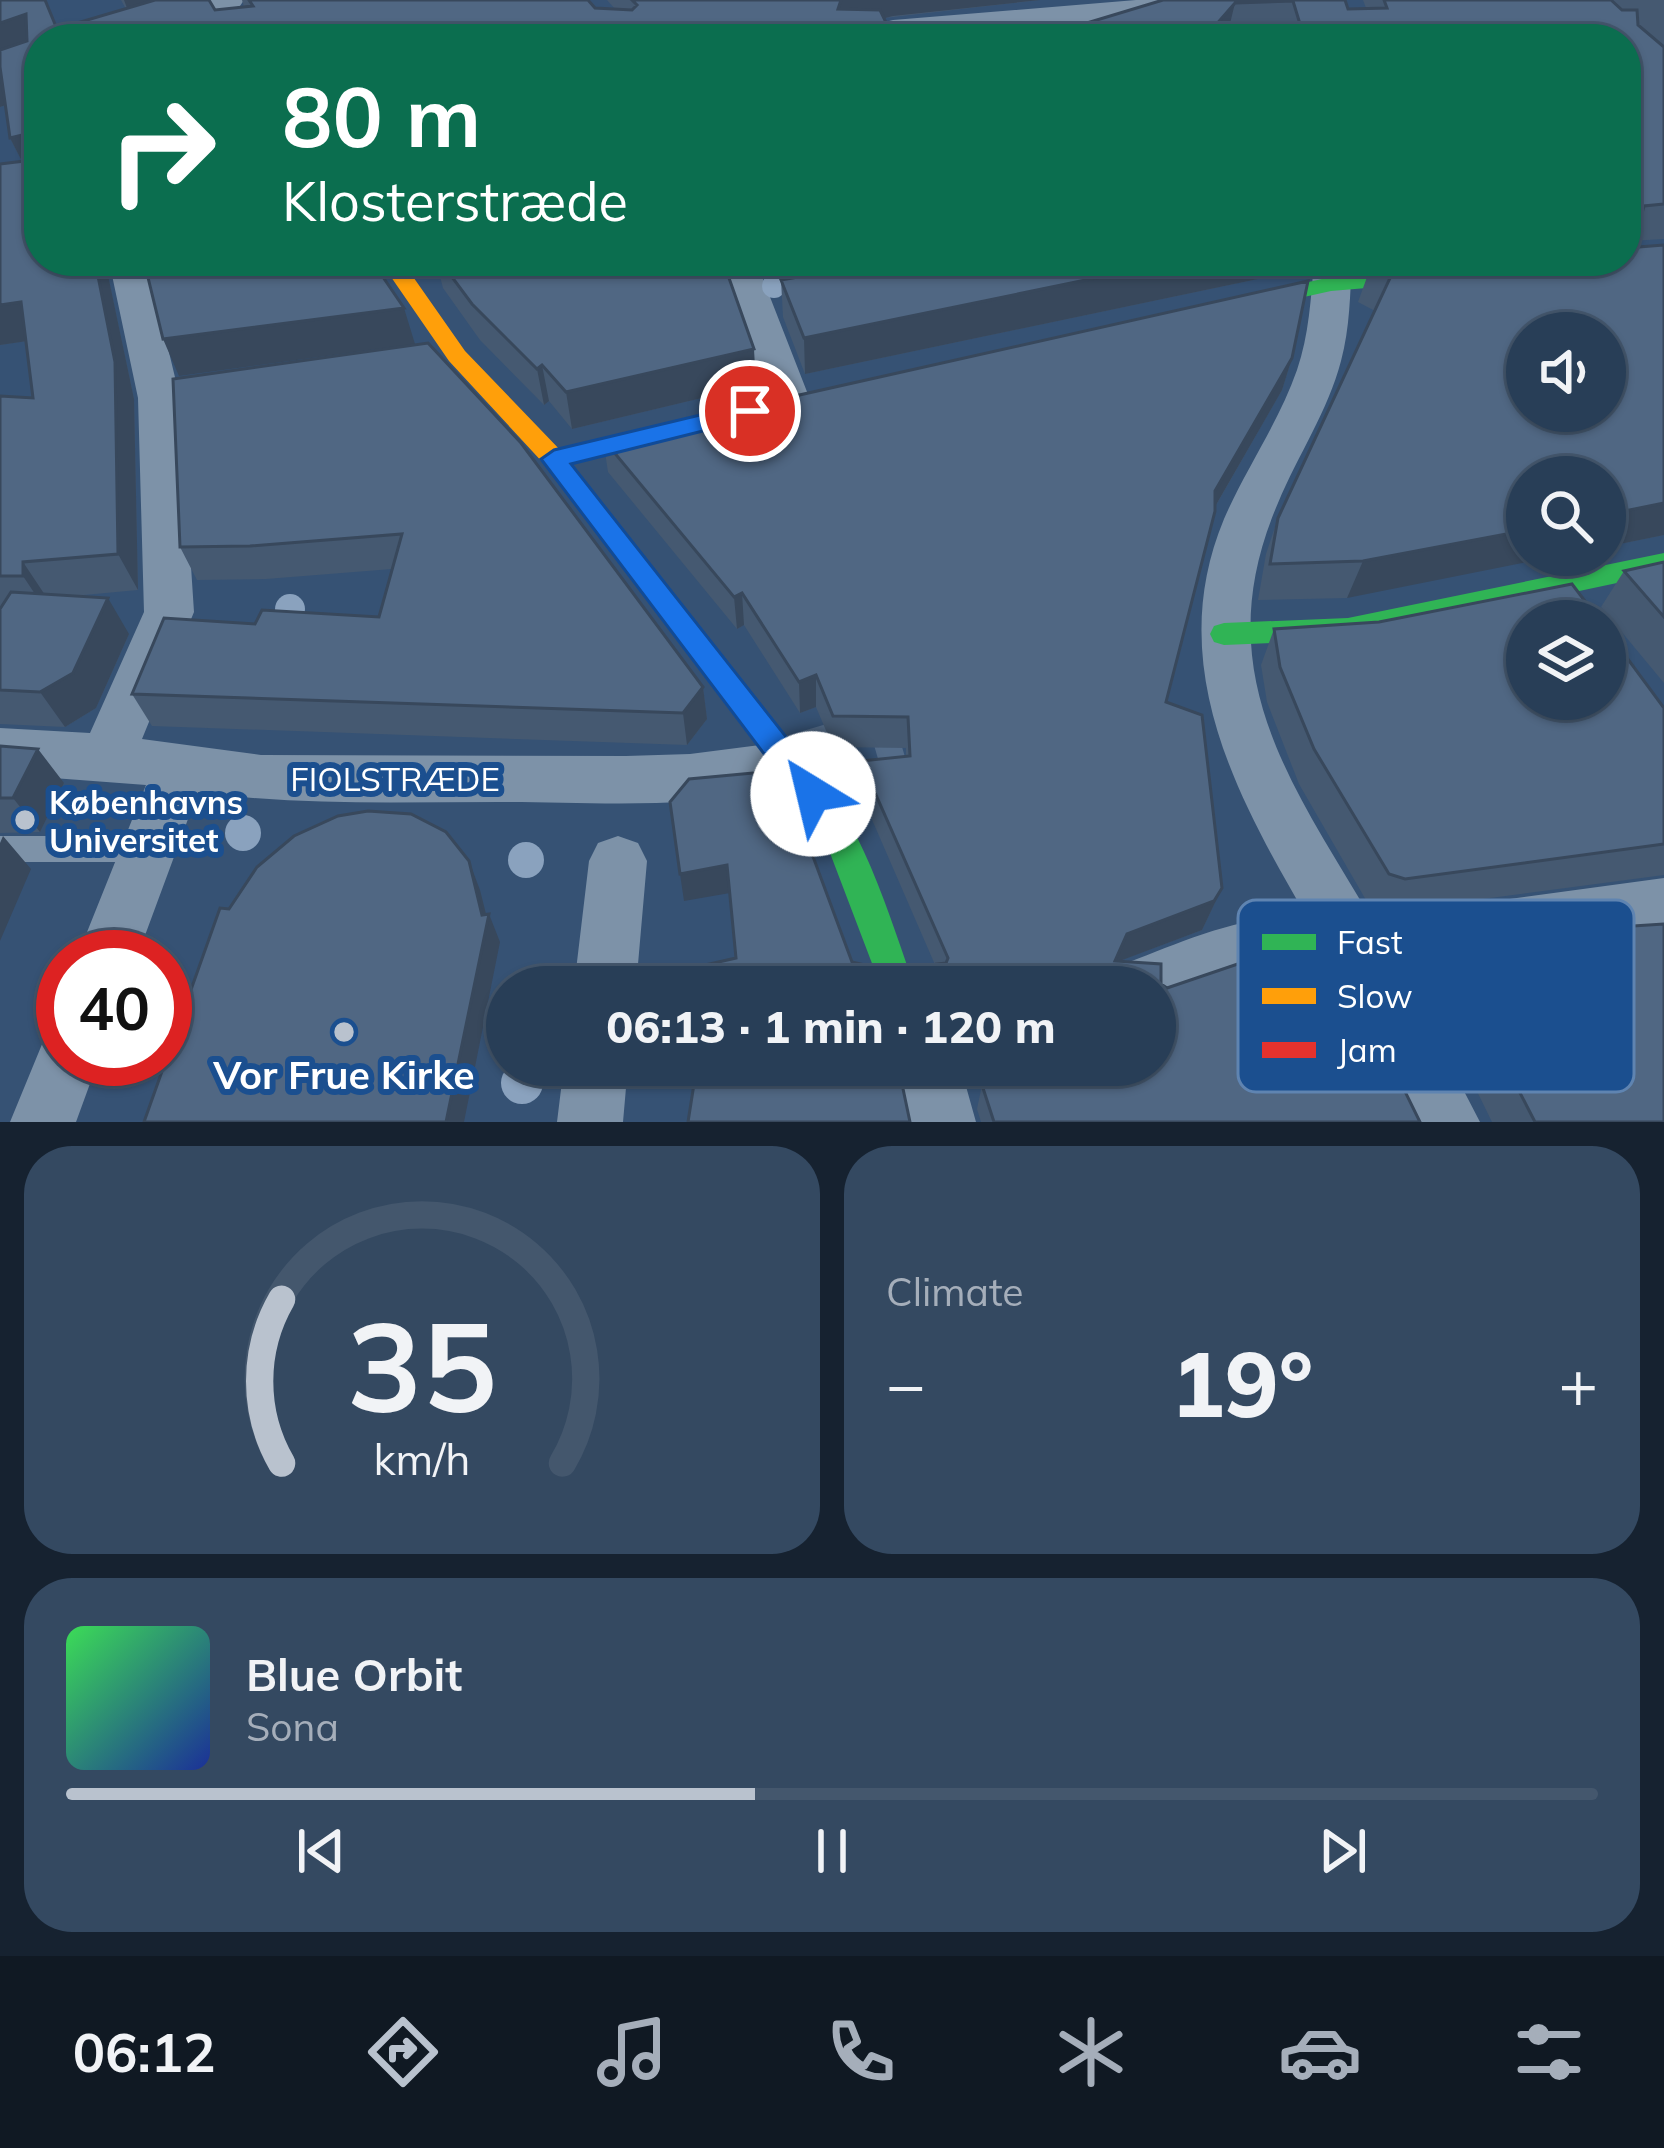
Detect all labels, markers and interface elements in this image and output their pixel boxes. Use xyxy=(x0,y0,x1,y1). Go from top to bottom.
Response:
text: 80 m xyxy=(282,63,481,168)
icon: right xyxy=(84,72,240,228)
text: Klosterstræde xyxy=(282,167,628,235)
map controls xyxy=(1506,312,1626,720)
button: sound xyxy=(1506,312,1626,432)
pin xyxy=(699,360,801,462)
icon: arrive xyxy=(717,378,783,444)
button: search xyxy=(1506,456,1626,576)
button: layers xyxy=(1506,600,1626,720)
position arrow xyxy=(750,731,876,857)
street label: FIOLSTRÆDE xyxy=(290,758,500,799)
place label: Københavns Universitet xyxy=(49,781,243,860)
marker: Københavns Universitet xyxy=(12,807,38,833)
legend xyxy=(1238,900,1634,1092)
text: Fast xyxy=(1337,921,1402,962)
speed limit sign: 40 xyxy=(36,930,192,1086)
text: Slow xyxy=(1337,975,1413,1016)
text: 06:13 · 1 min · 120 m xyxy=(606,998,1056,1054)
marker: Vor Frue Kirke xyxy=(331,1019,357,1045)
text: Jam xyxy=(1337,1029,1397,1070)
place label: Vor Frue Kirke xyxy=(212,1050,475,1099)
text: Climate xyxy=(886,1267,1024,1316)
text: 35 xyxy=(347,1287,497,1443)
text: 19° xyxy=(1171,1327,1313,1440)
text: − xyxy=(886,1342,926,1425)
text: + xyxy=(1558,1342,1598,1425)
text: km/h xyxy=(373,1432,471,1486)
text: Blue Orbit xyxy=(246,1646,462,1702)
text: Sona xyxy=(246,1702,339,1751)
icon: previous xyxy=(288,1818,354,1884)
icon: pause xyxy=(799,1818,865,1884)
icon: next xyxy=(1310,1818,1376,1884)
icon: directions xyxy=(361,2010,445,2094)
icon: music xyxy=(590,2010,674,2094)
icon: phone xyxy=(819,2010,903,2094)
icon: climate xyxy=(1049,2010,1133,2094)
icon: car xyxy=(1278,2010,1362,2094)
icon: filters xyxy=(1507,2010,1591,2094)
text: 06:12 xyxy=(73,2018,216,2086)

